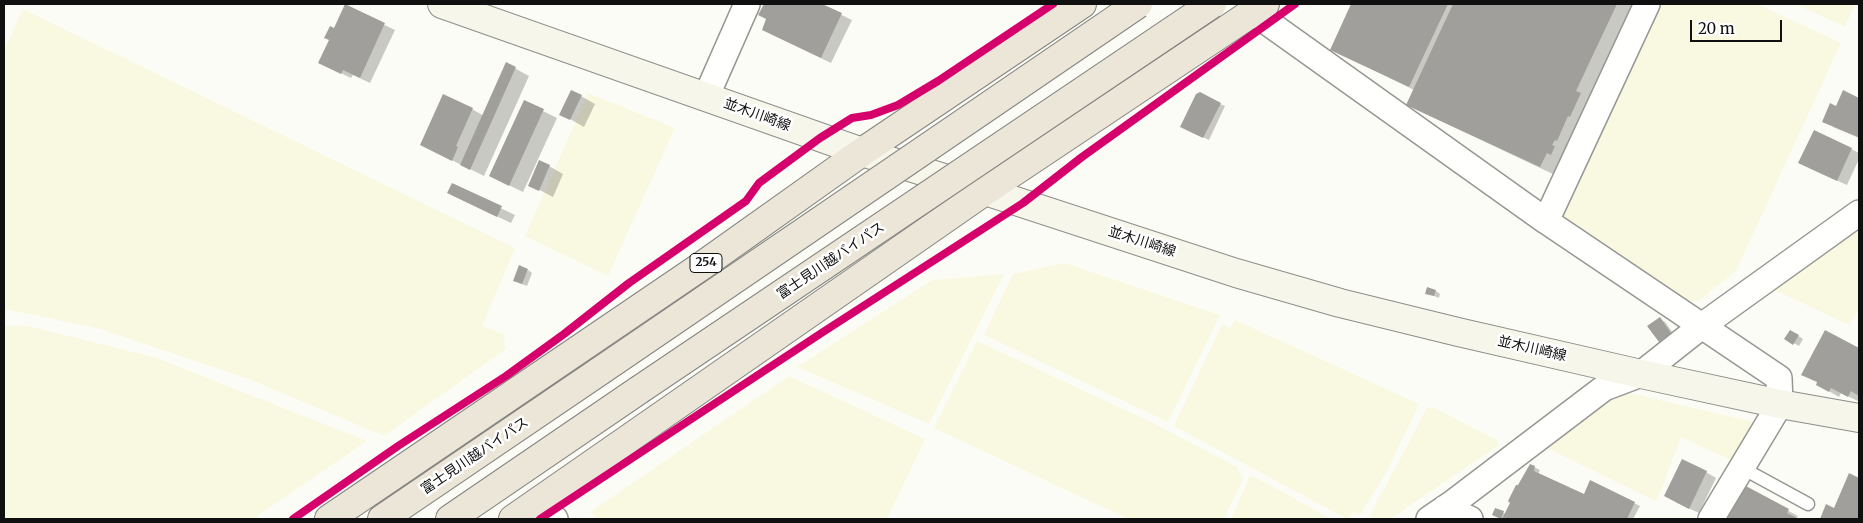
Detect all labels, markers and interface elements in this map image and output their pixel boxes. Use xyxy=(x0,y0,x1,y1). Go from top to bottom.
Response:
scale bar xyxy=(1693,10,1786,42)
text: 20 m xyxy=(1698,19,1735,38)
street label: 並木川崎線 xyxy=(721,95,793,135)
street label: 富士見川越バイパス xyxy=(774,219,888,303)
street label: 並木川崎線 xyxy=(1106,223,1178,261)
road number: 254 xyxy=(690,254,722,272)
street label: 並木川崎線 xyxy=(1496,333,1568,365)
street label: 富士見川越バイパス xyxy=(418,414,532,498)

